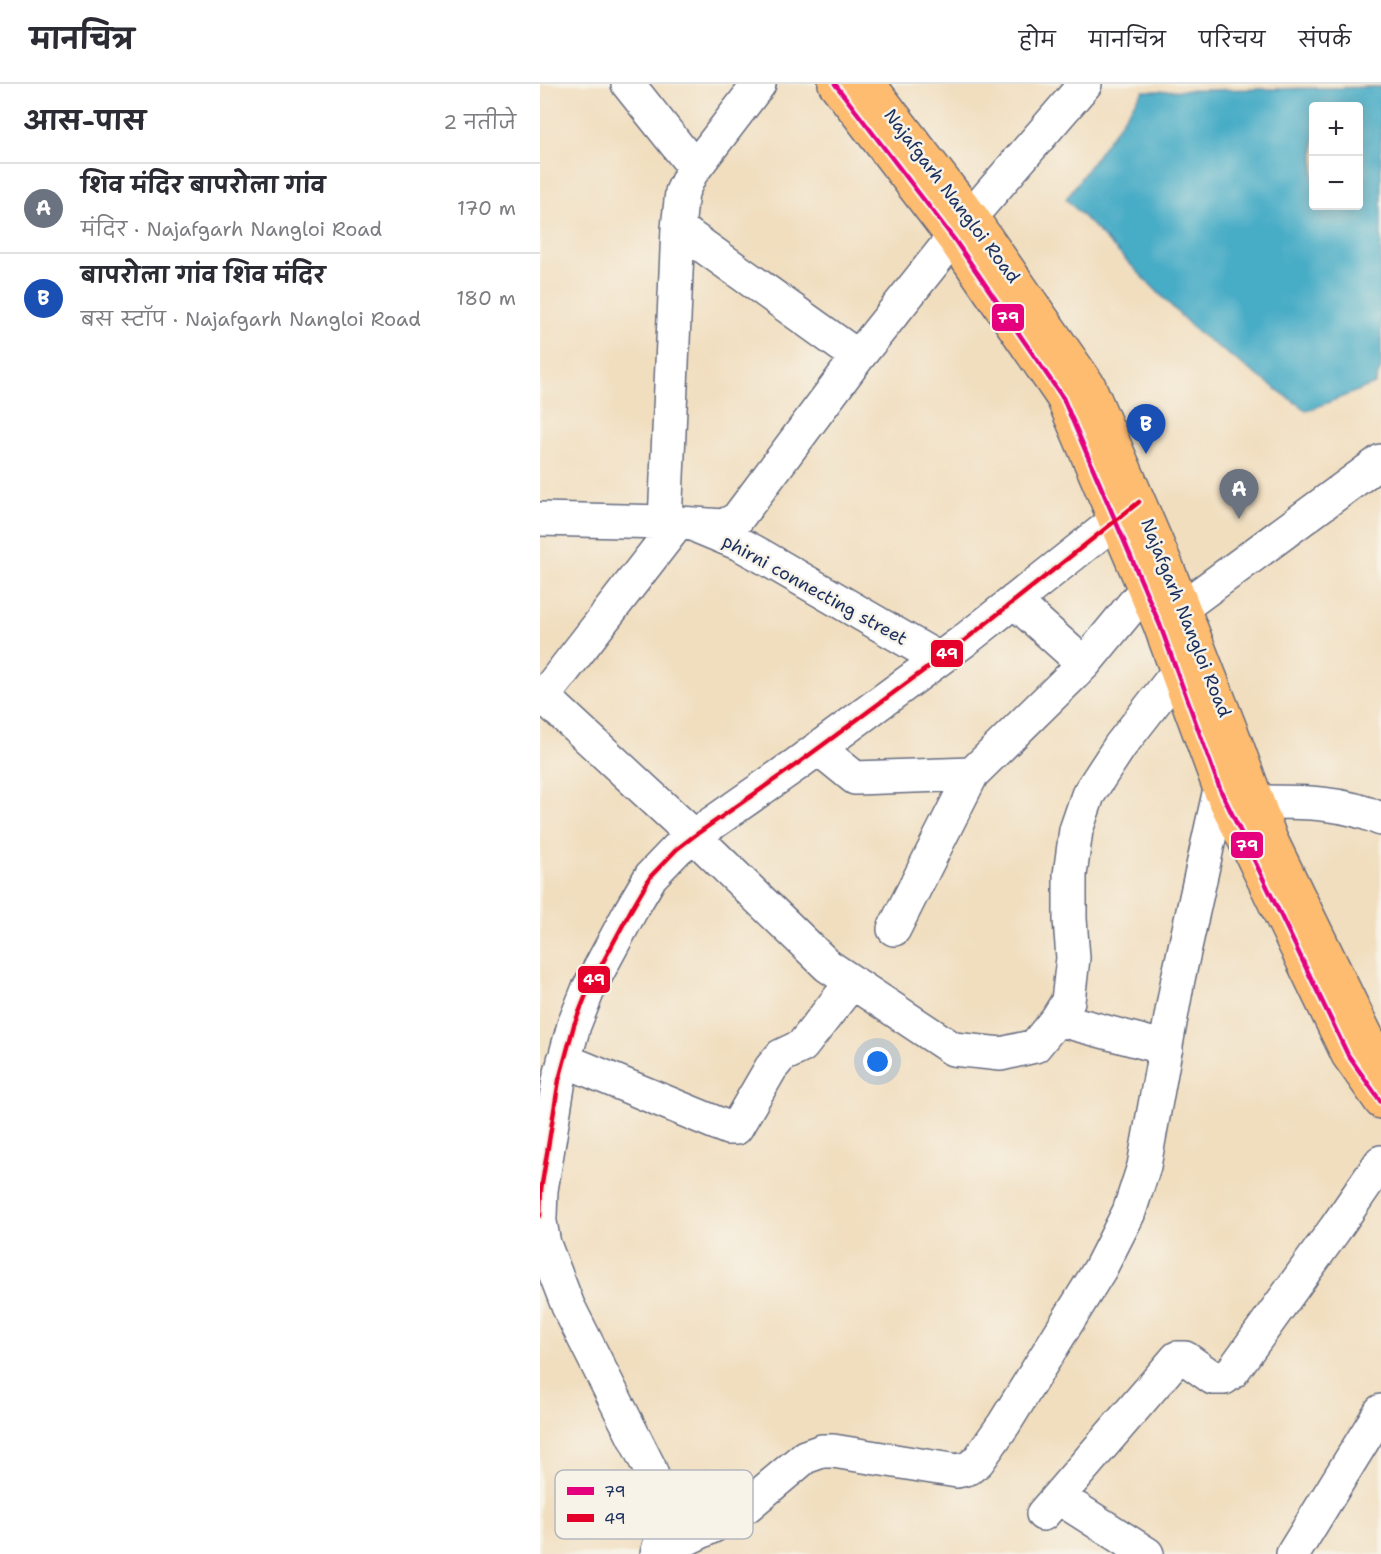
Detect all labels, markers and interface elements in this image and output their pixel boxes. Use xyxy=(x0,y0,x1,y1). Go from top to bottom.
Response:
text: मानचित्र xyxy=(30,20,134,58)
text: होम xyxy=(1019,26,1056,54)
text: मानचित्र xyxy=(1089,26,1166,54)
text: परिचय xyxy=(1199,26,1265,54)
text: संपर्क xyxy=(1298,26,1351,54)
map controls xyxy=(1309,102,1363,210)
button: + xyxy=(1309,102,1363,156)
text: आस-पास xyxy=(24,103,146,138)
street label: Najafgarh Nangloi Road xyxy=(879,104,1025,288)
text: 2 नतीजे xyxy=(443,109,516,135)
button: − xyxy=(1309,156,1363,210)
text: शिव मंदिर बापरोला गांव xyxy=(81,171,325,200)
text: A xyxy=(36,195,51,221)
text: 170 m xyxy=(457,195,516,221)
text: मंदिर · Najafgarh Nangloi Road xyxy=(81,216,382,242)
text: बापरोला गांव शिव मंदिर xyxy=(81,261,325,290)
text: B xyxy=(37,285,50,311)
text: 180 m xyxy=(456,285,516,311)
line badge: 79 xyxy=(991,303,1025,332)
text: बस स्टॉप · Najafgarh Nangloi Road xyxy=(81,306,421,332)
text: 79 xyxy=(997,307,1019,328)
pin: B xyxy=(1126,404,1166,454)
pin: A xyxy=(1220,470,1258,519)
street label: Najafgarh Nangloi Road xyxy=(1135,515,1237,721)
street label: phirni connecting street xyxy=(718,529,912,651)
line badge: 49 xyxy=(930,639,964,668)
text: 49 xyxy=(936,643,958,664)
line badge: 79 xyxy=(1230,831,1264,859)
text: 79 xyxy=(1236,835,1258,856)
line badge: 49 xyxy=(577,965,611,994)
text: 49 xyxy=(583,969,605,990)
your location xyxy=(863,1047,892,1076)
legend xyxy=(555,1470,753,1539)
text: 79 xyxy=(604,1481,626,1502)
text: 49 xyxy=(604,1508,626,1529)

